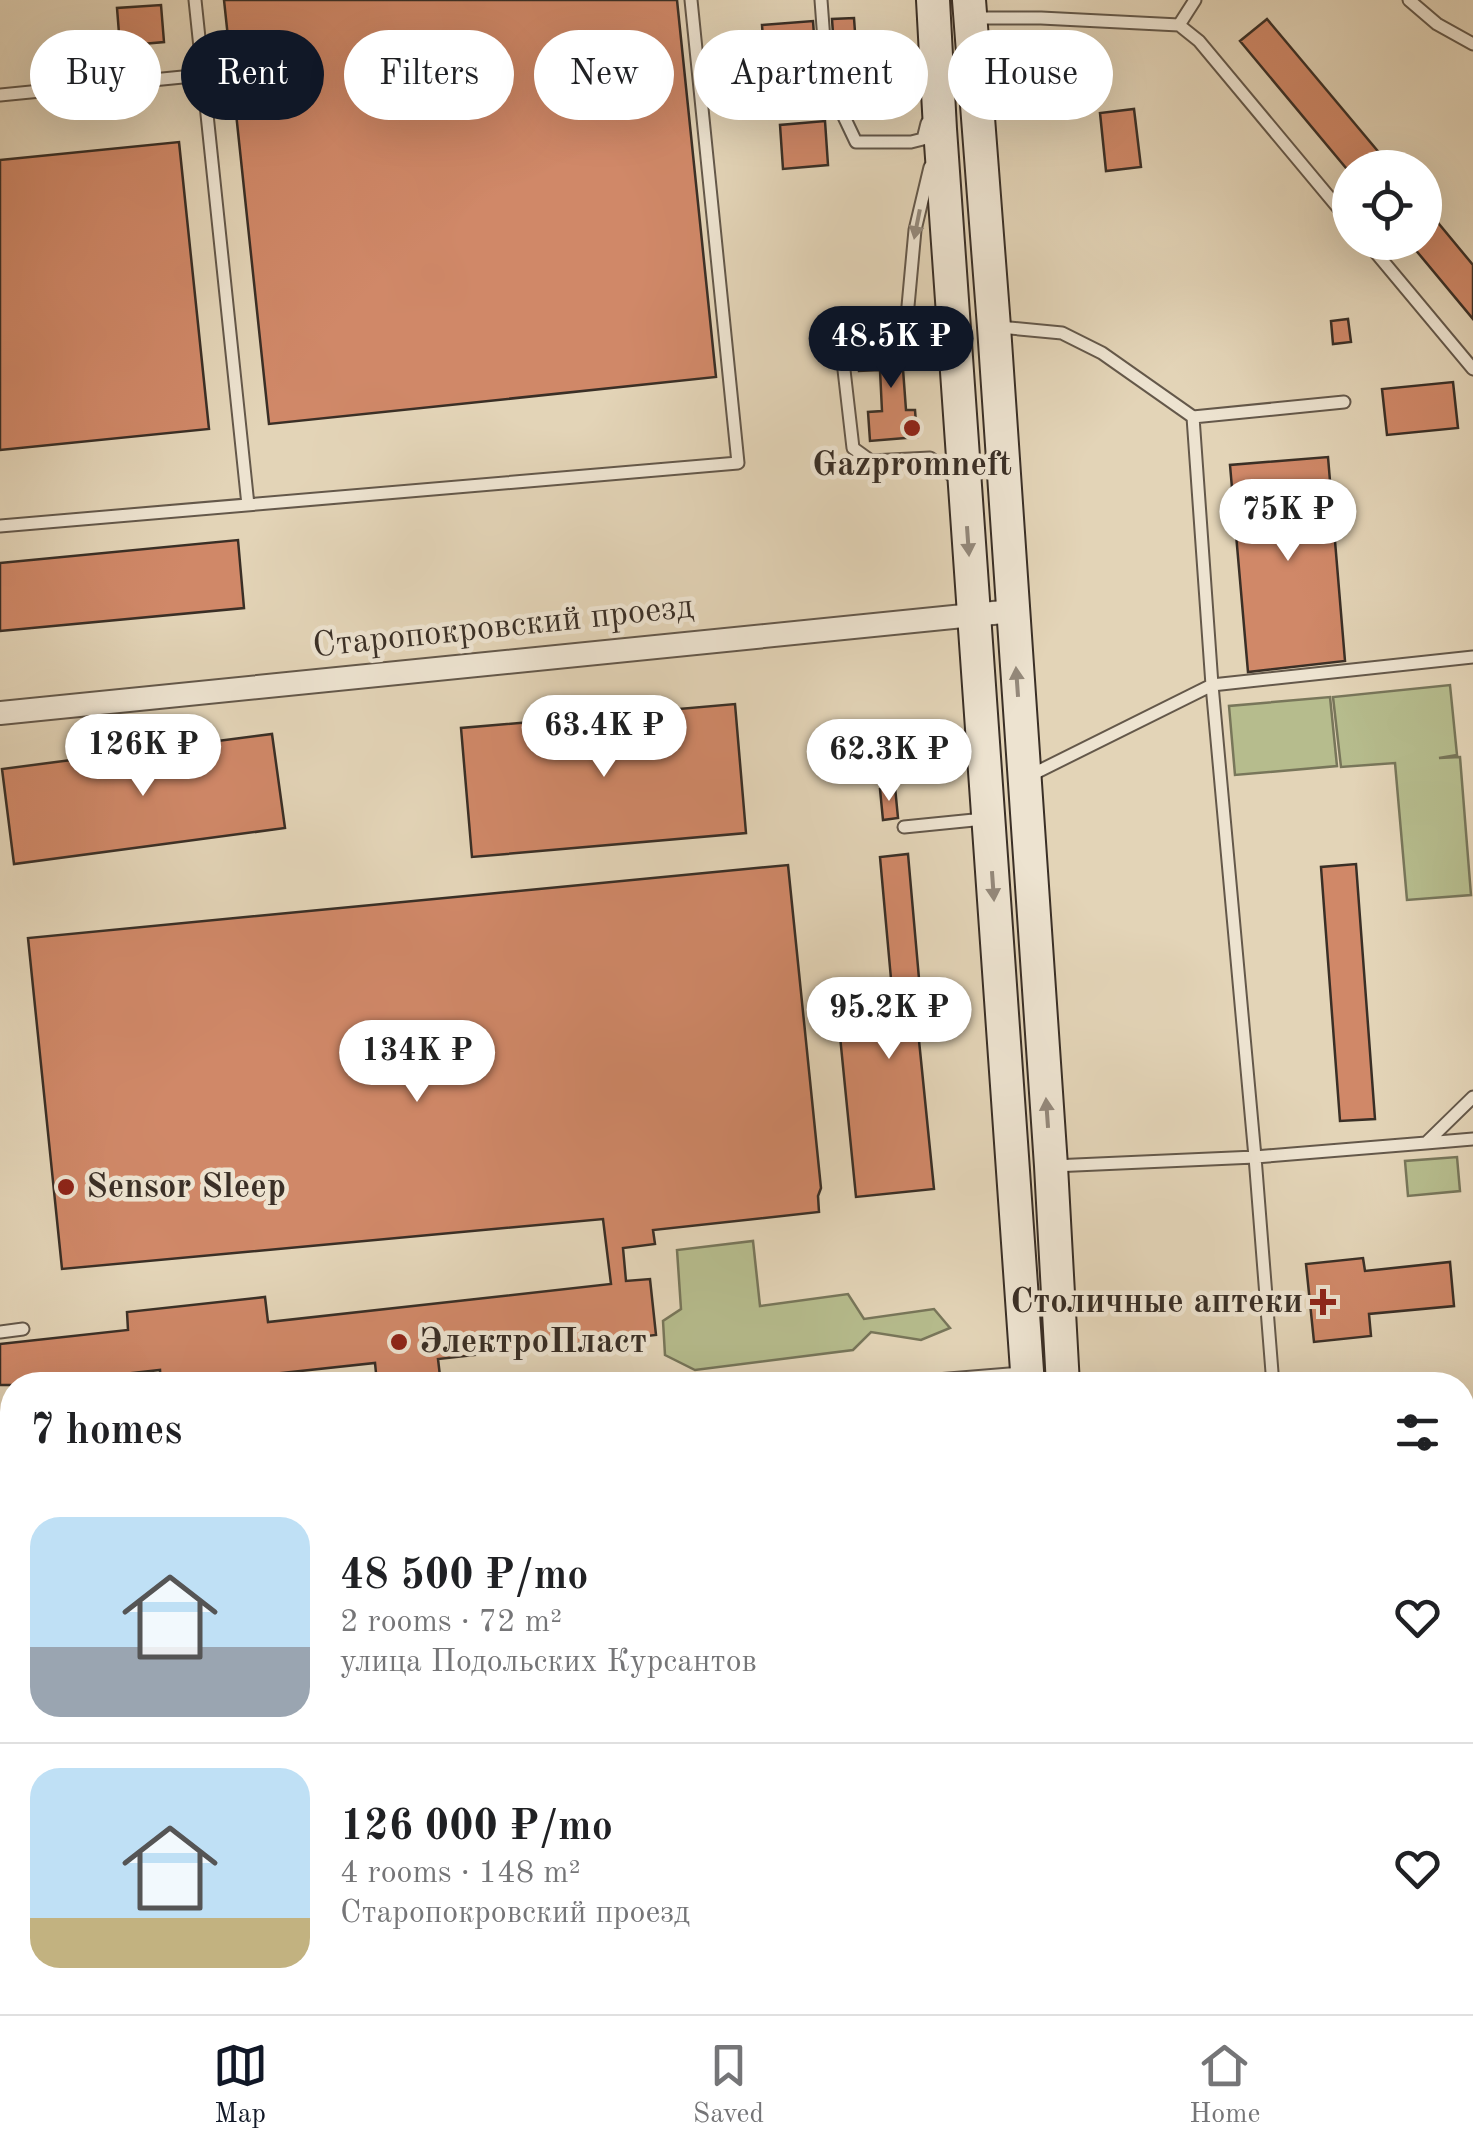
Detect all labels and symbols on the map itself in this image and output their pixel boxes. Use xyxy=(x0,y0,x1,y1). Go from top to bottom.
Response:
one-way arrow xyxy=(909,209,925,240)
pin: 48.5K ₽ xyxy=(799,306,983,391)
marker: Gazpromneft xyxy=(901,417,923,439)
place label: Gazpromneft xyxy=(812,448,1012,483)
pin: 75K ₽ xyxy=(1218,479,1358,564)
one-way arrow xyxy=(961,525,977,557)
street label: Старопокровский проезд xyxy=(311,590,695,664)
one-way arrow xyxy=(1009,665,1025,697)
pin: 63.4K ₽ xyxy=(512,695,696,780)
pin: 126K ₽ xyxy=(62,714,224,799)
pin: 62.3K ₽ xyxy=(797,719,981,804)
one-way arrow xyxy=(985,871,1001,903)
pin: 95.2K ₽ xyxy=(797,977,981,1062)
pin: 134K ₽ xyxy=(336,1020,498,1105)
one-way arrow xyxy=(1039,1097,1055,1128)
place label: Sensor Sleep xyxy=(86,1170,286,1205)
marker: Sensor Sleep xyxy=(55,1176,77,1198)
place label: Столичные аптеки xyxy=(1010,1285,1303,1320)
marker: Столичные аптеки xyxy=(1312,1291,1334,1313)
place label: ЭлектроПласт xyxy=(419,1325,647,1360)
marker: ЭлектроПласт xyxy=(388,1331,410,1353)

